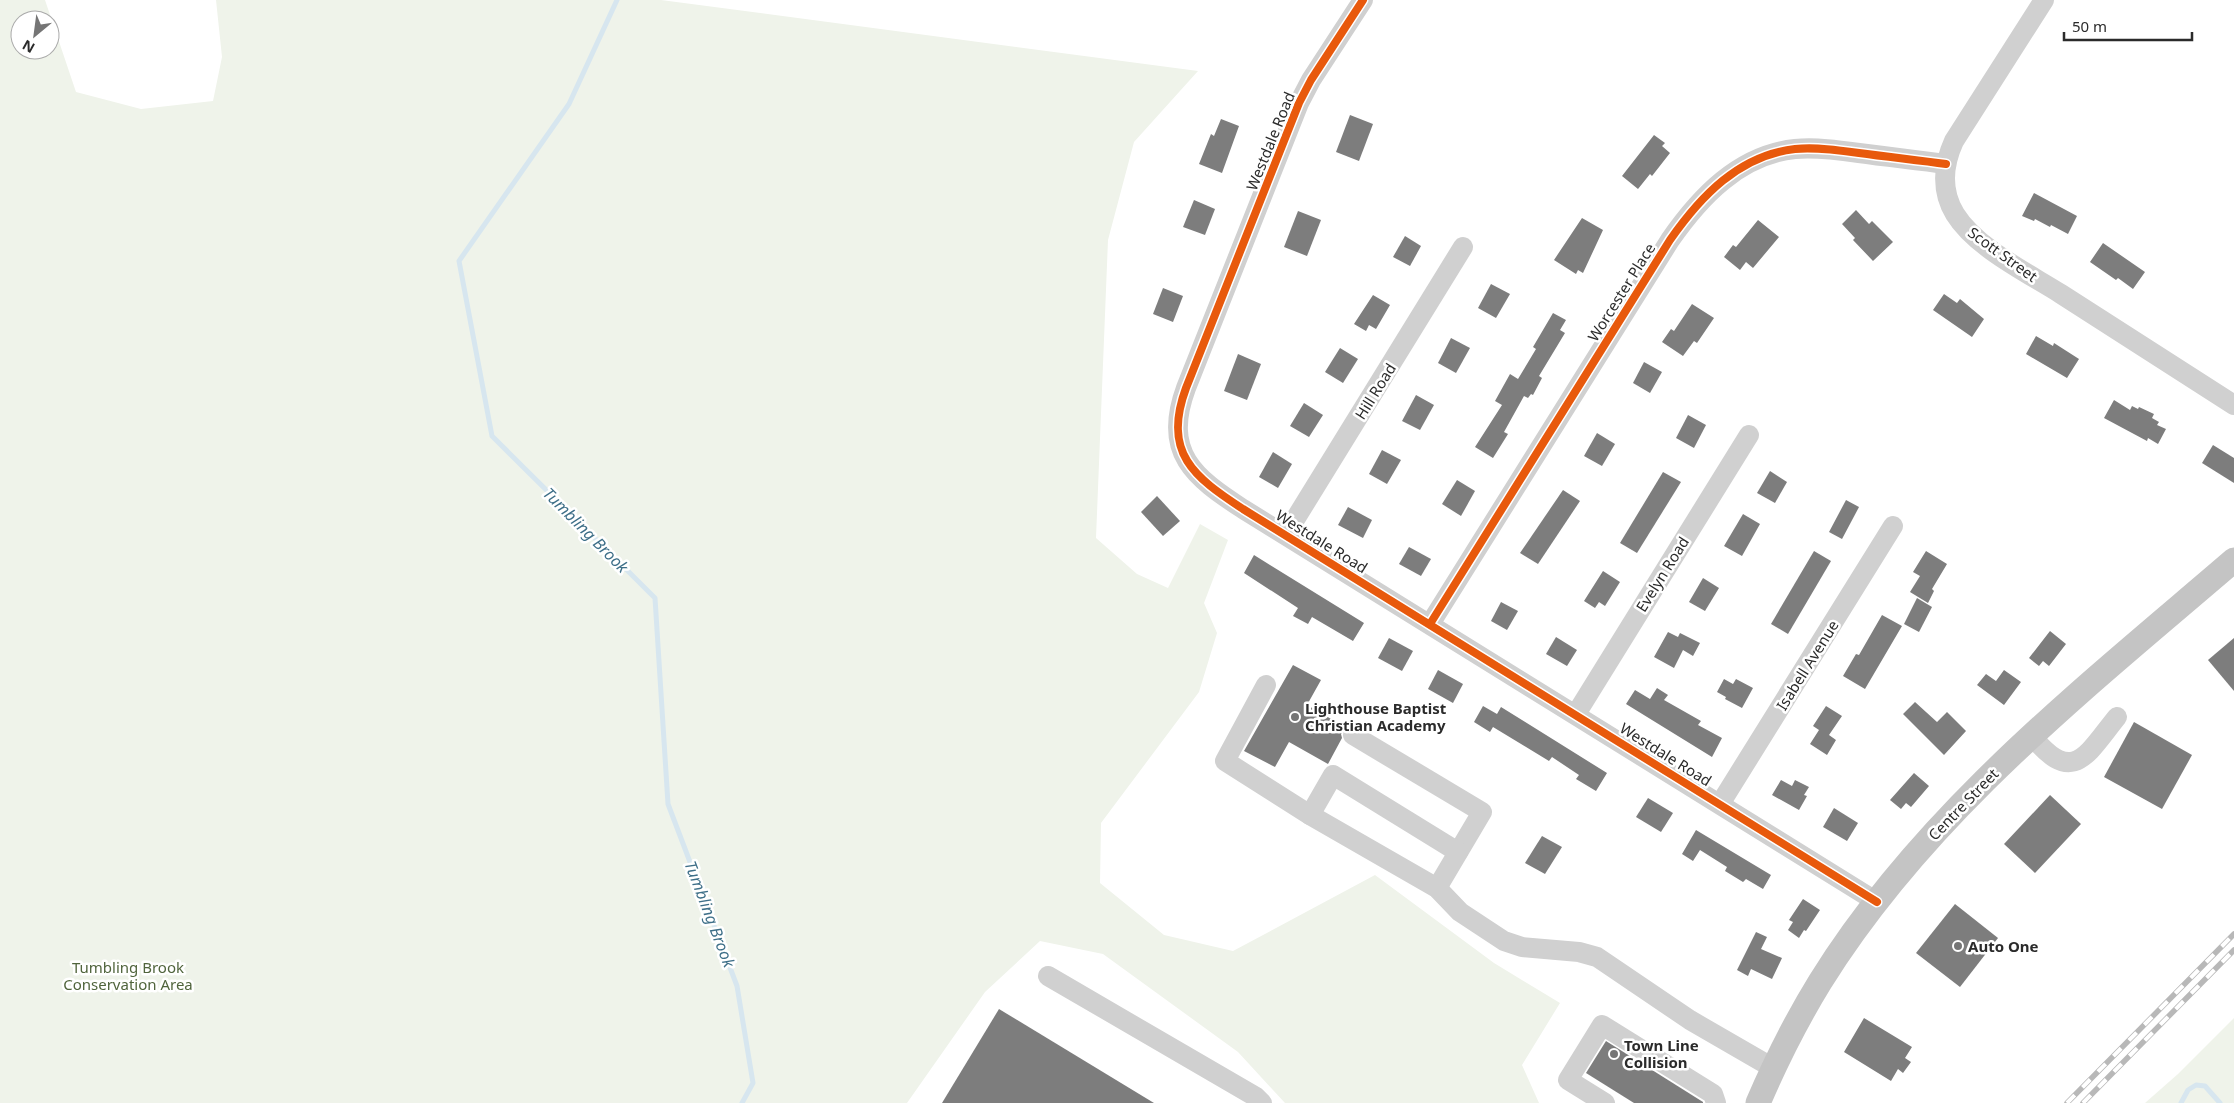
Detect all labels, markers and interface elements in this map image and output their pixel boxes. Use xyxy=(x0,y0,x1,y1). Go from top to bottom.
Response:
north arrow xyxy=(10,10,60,60)
scale bar xyxy=(2064,10,2192,42)
text: 50 m xyxy=(2072,16,2107,36)
text: N xyxy=(19,36,38,58)
street label: Westdale Road xyxy=(1241,89,1299,193)
street label: Scott Street xyxy=(1964,222,2042,286)
street label: Worcester Place xyxy=(1583,239,1659,345)
street label: Hill Road xyxy=(1350,359,1400,423)
water label: Tumbling Brook xyxy=(539,483,634,578)
street label: Westdale Road xyxy=(1272,505,1372,577)
street label: Evelyn Road xyxy=(1631,533,1693,615)
street label: Isabell Avenue xyxy=(1771,616,1843,714)
place label: Lighthouse Baptist Christian Academy xyxy=(1305,698,1447,735)
marker: Lighthouse Baptist Christian Academy xyxy=(1289,711,1301,723)
street label: Westdale Road xyxy=(1616,718,1716,790)
street label: Centre Street xyxy=(1924,763,2003,844)
water label: Tumbling Brook xyxy=(680,858,741,971)
place label: Auto One xyxy=(1968,936,2039,956)
marker: Auto One xyxy=(1952,940,1964,952)
park label: Tumbling Brook Conservation Area xyxy=(63,957,193,994)
place label: Town Line Collision xyxy=(1624,1035,1699,1072)
marker: Town Line Collision xyxy=(1608,1048,1620,1060)

